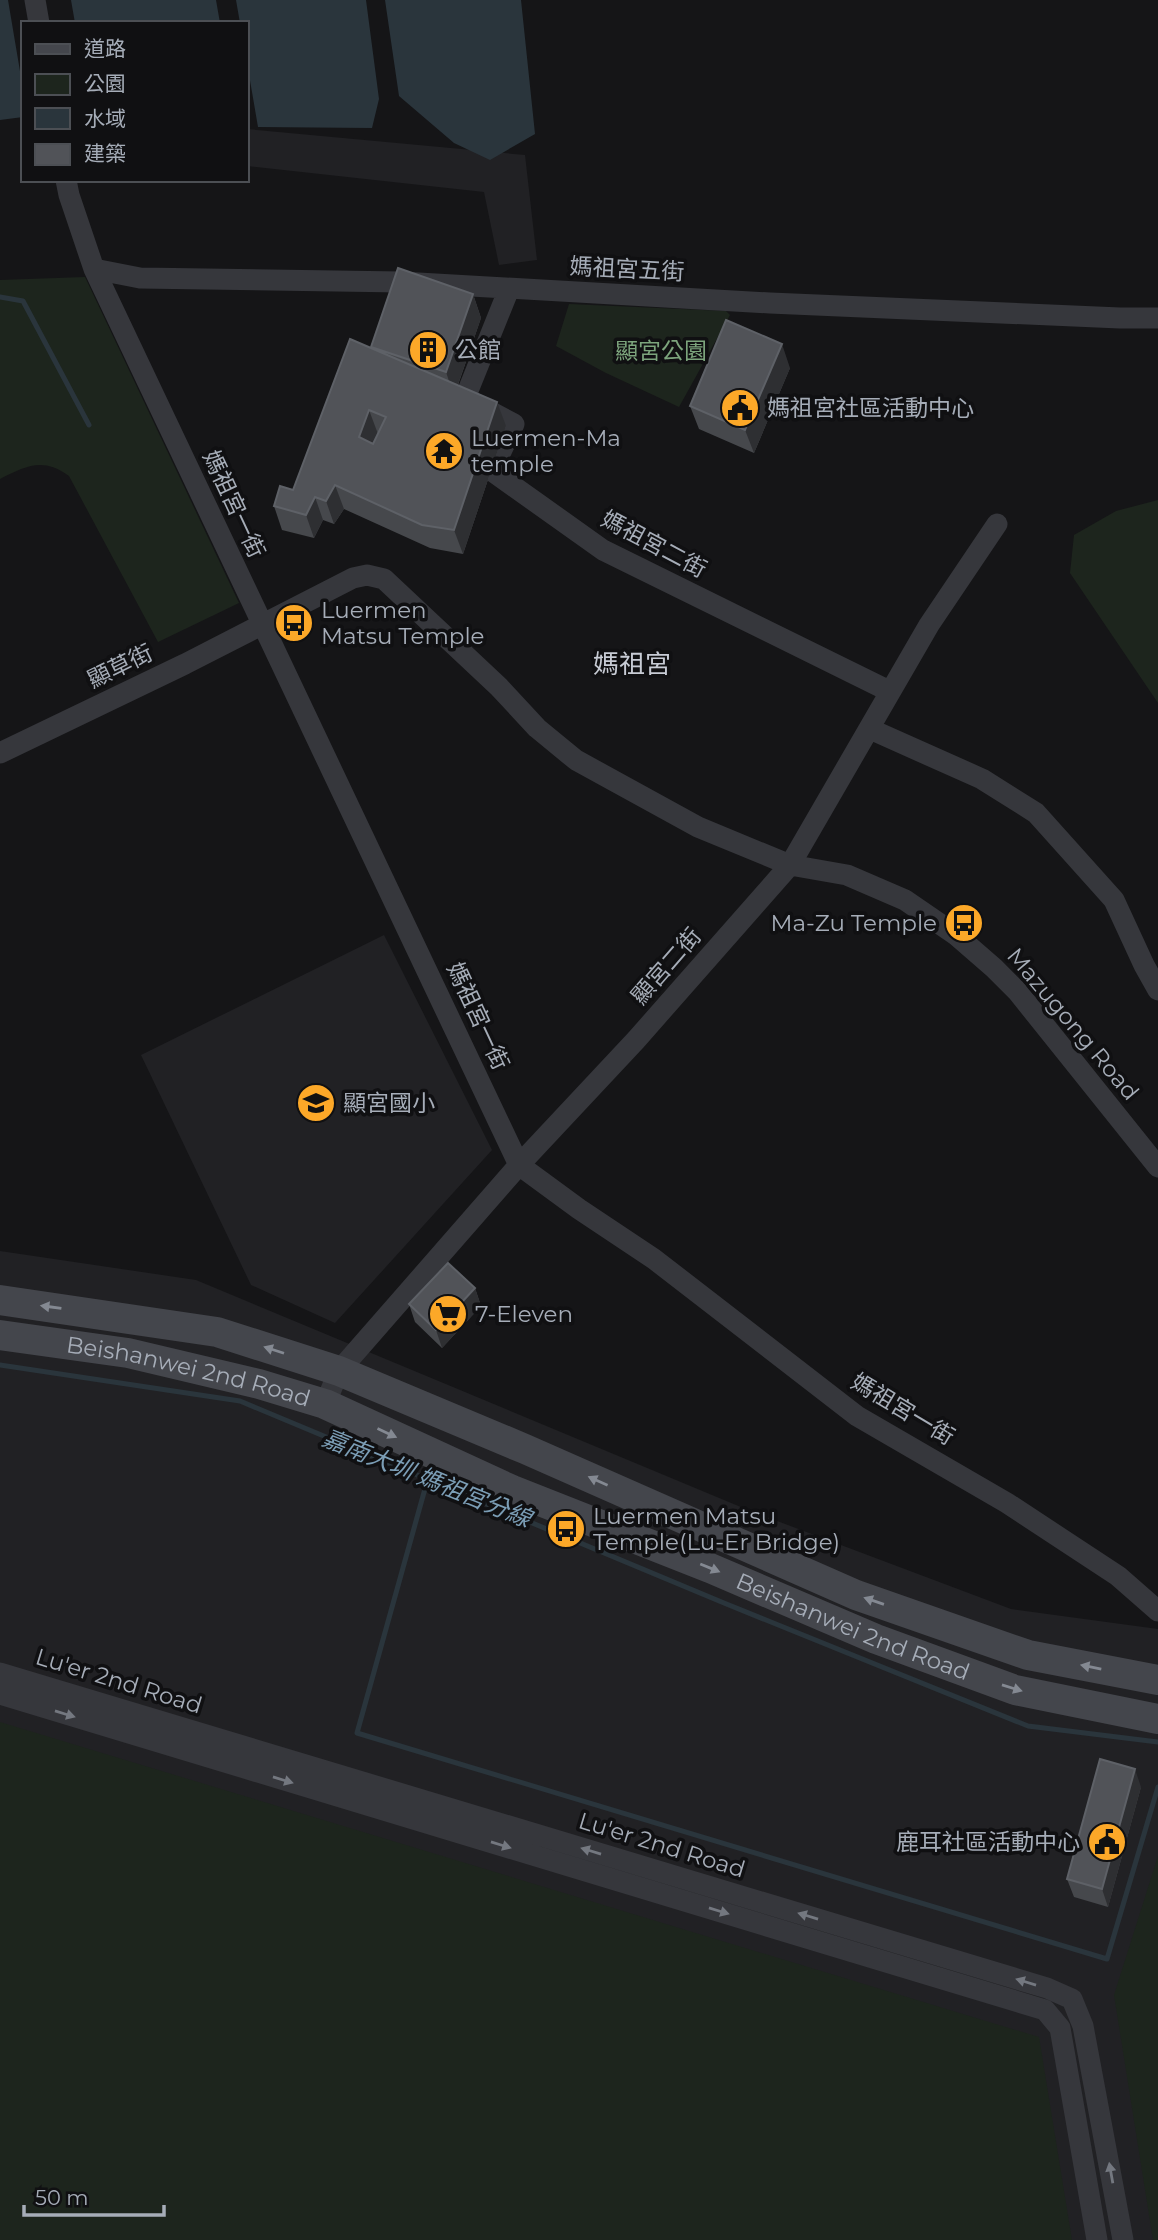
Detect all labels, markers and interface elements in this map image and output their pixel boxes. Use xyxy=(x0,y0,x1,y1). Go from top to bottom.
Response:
legend xyxy=(21,21,248,182)
text: 道路 xyxy=(84,36,126,61)
text: 公園 xyxy=(84,71,126,96)
text: 水域 xyxy=(84,106,126,131)
text: 建築 xyxy=(84,141,126,166)
street label: 媽祖宮五街 xyxy=(569,252,685,286)
building icon: 公館 xyxy=(407,329,449,371)
place label: 公館 xyxy=(455,336,501,364)
park label: 顯宮公園 xyxy=(615,337,707,365)
public building icon: 媽祖宮社區活動中心 xyxy=(719,387,761,429)
place label: 媽祖宮社區活動中心 xyxy=(767,394,974,422)
place label: Luermen-Ma temple xyxy=(471,424,621,478)
temple icon: Luermen-Ma temple xyxy=(423,430,465,472)
street label: 媽祖宮一街 xyxy=(197,446,271,562)
street label: 媽祖宮二街 xyxy=(597,505,711,583)
place label: Luermen Matsu Temple xyxy=(321,596,484,650)
bus stop icon: Luermen Matsu Temple xyxy=(273,602,315,644)
street label: 顯草街 xyxy=(83,638,157,694)
district label: 媽祖宮 xyxy=(593,648,671,680)
bus stop icon: Ma-Zu Temple xyxy=(943,902,985,944)
place label: Ma-Zu Temple xyxy=(770,909,937,937)
street label: 顯宮二街 xyxy=(625,922,707,1010)
street label: Mazugong Road xyxy=(1001,942,1145,1106)
street label: 媽祖宮一街 xyxy=(441,958,515,1074)
school or university icon: 顯宮國小 xyxy=(295,1082,337,1124)
place label: 顯宮國小 xyxy=(343,1089,435,1117)
supermarket icon: 7-Eleven xyxy=(427,1293,469,1335)
place label: 7-Eleven xyxy=(475,1300,573,1328)
one-way arrow xyxy=(40,1302,62,1313)
street label: Beishanwei 2nd Road xyxy=(65,1330,314,1413)
one-way arrow xyxy=(263,1344,284,1355)
street label: 媽祖宮一街 xyxy=(847,1367,959,1451)
water label: 嘉南大圳 媽祖宮分線 xyxy=(319,1423,538,1534)
one-way arrow xyxy=(377,1427,397,1438)
one-way arrow xyxy=(588,1475,608,1487)
place label: Luermen Matsu Temple(Lu-Er Bridge) xyxy=(593,1502,840,1556)
bus stop icon: Luermen Matsu Temple(Lu-Er Bridge) xyxy=(545,1508,587,1550)
one-way arrow xyxy=(699,1563,720,1574)
street label: Beishanwei 2nd Road xyxy=(732,1567,974,1686)
one-way arrow xyxy=(863,1595,884,1606)
street label: Lu'er 2nd Road xyxy=(32,1642,206,1720)
one-way arrow xyxy=(1080,1661,1102,1672)
one-way arrow xyxy=(1002,1684,1023,1694)
one-way arrow xyxy=(55,1709,76,1719)
one-way arrow xyxy=(273,1775,294,1785)
street label: Lu'er 2nd Road xyxy=(575,1806,749,1884)
public building icon: 鹿耳社區活動中心 xyxy=(1086,1821,1128,1863)
place label: 鹿耳社區活動中心 xyxy=(896,1828,1080,1856)
one-way arrow xyxy=(491,1841,512,1851)
one-way arrow xyxy=(580,1845,601,1855)
one-way arrow xyxy=(708,1907,729,1917)
one-way arrow xyxy=(798,1911,819,1921)
one-way arrow xyxy=(1016,1976,1037,1986)
one-way arrow xyxy=(1105,2162,1116,2184)
scale bar xyxy=(24,2174,164,2218)
text: 50 m xyxy=(35,2185,89,2210)

